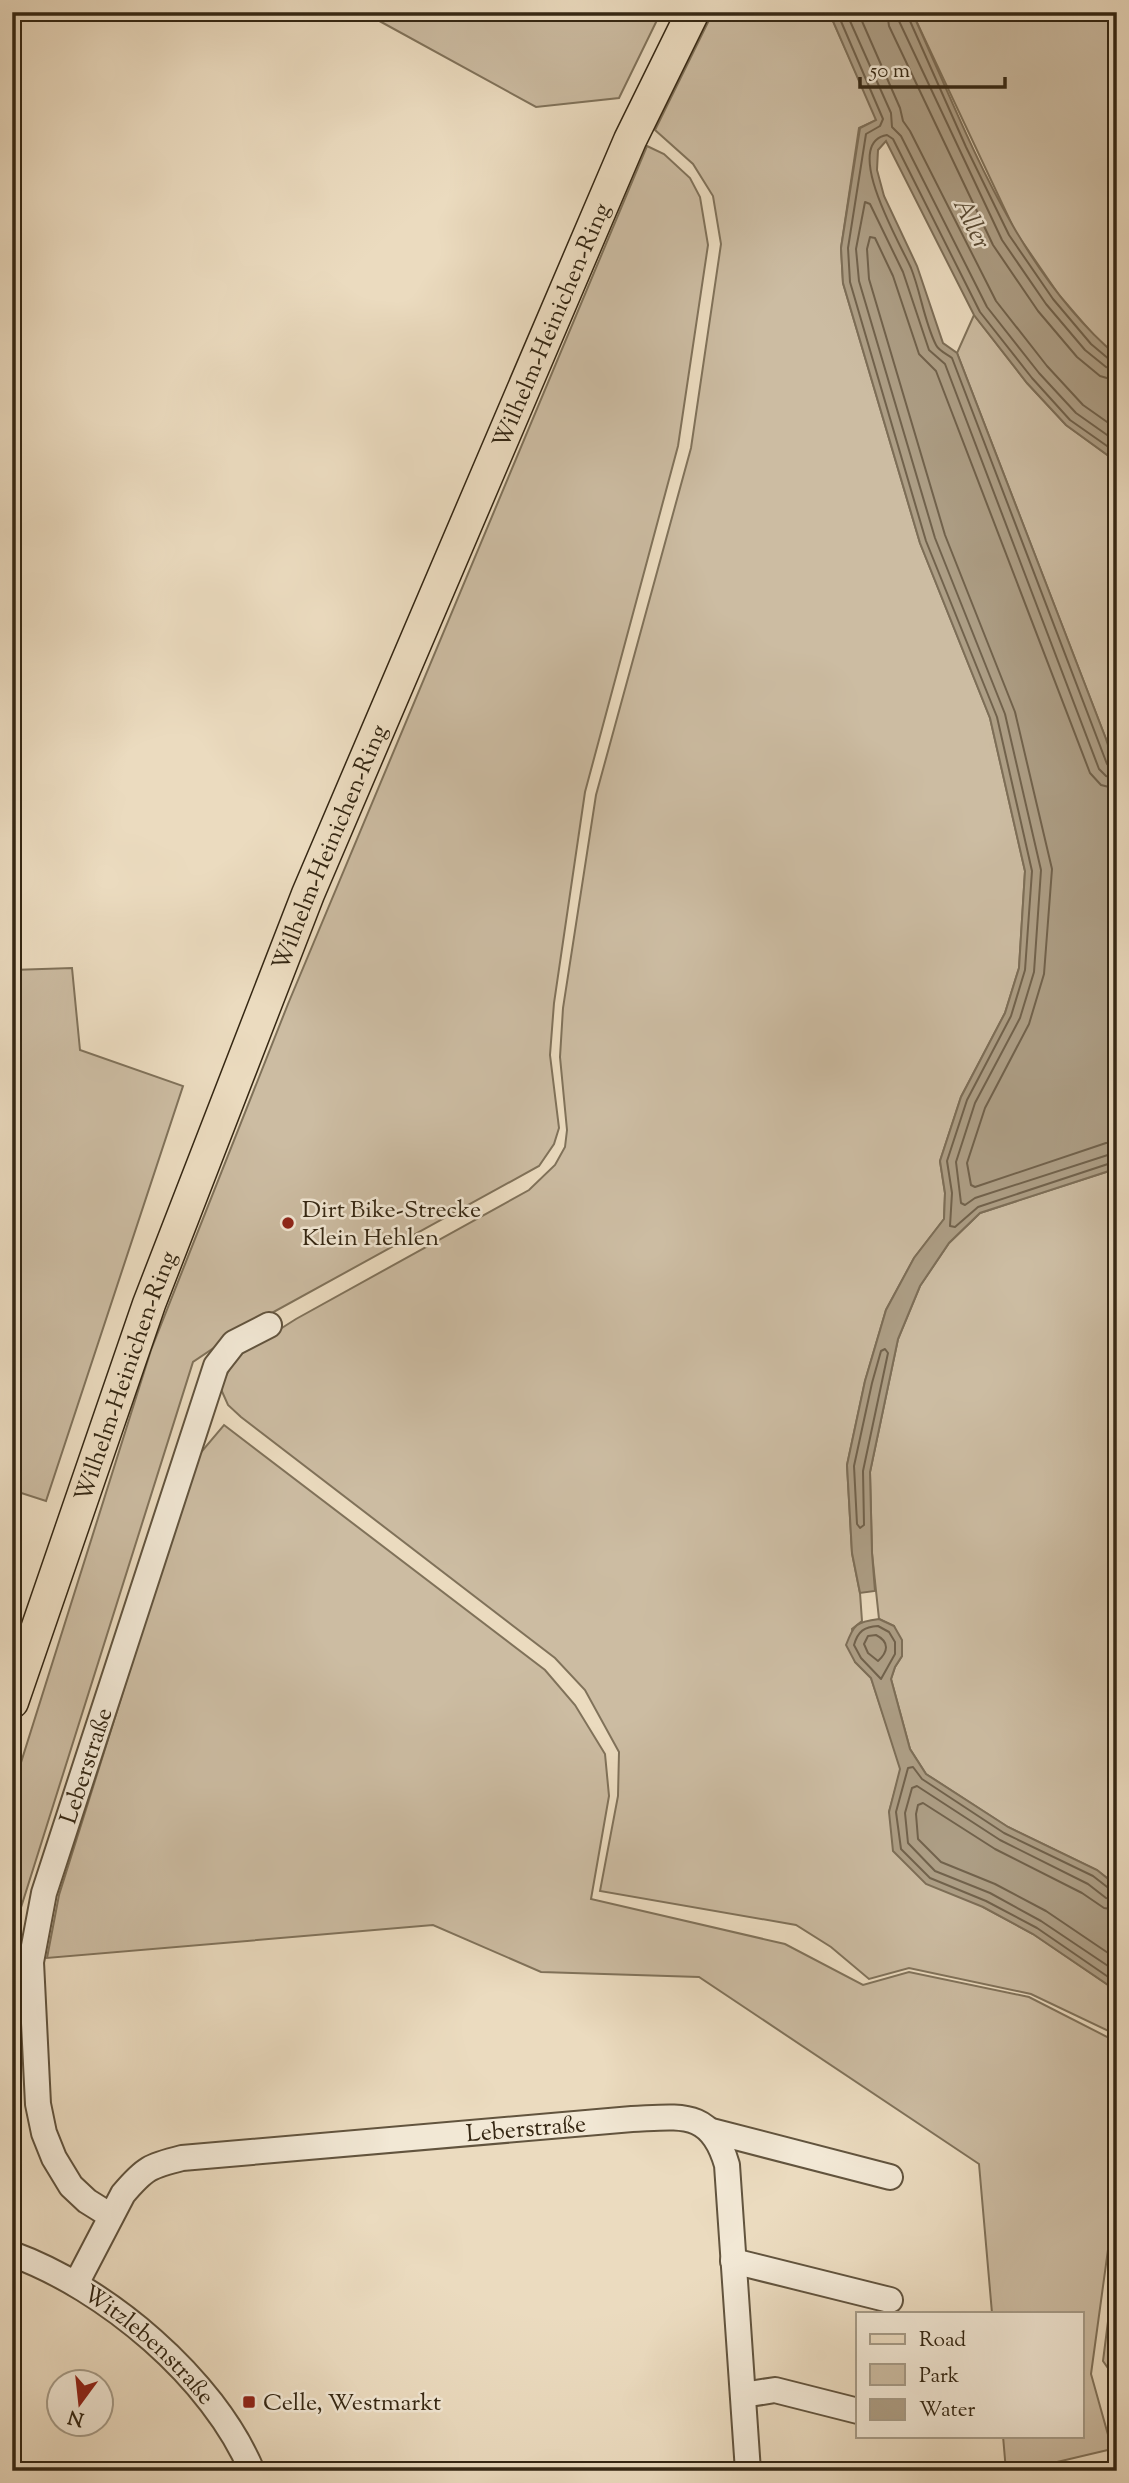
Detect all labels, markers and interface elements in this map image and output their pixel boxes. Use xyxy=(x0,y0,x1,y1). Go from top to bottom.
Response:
scale bar xyxy=(860,46,1005,90)
text: 50 m xyxy=(869,57,910,87)
water label: Aller xyxy=(942,192,999,256)
street label: Wilhelm-Heinichen-Ring xyxy=(485,198,620,454)
street label: Wilhelm-Heinichen-Ring xyxy=(265,719,398,976)
place label: Dirt Bike-Strecke Klein Hehlen xyxy=(302,1194,481,1256)
marker: Dirt Bike-Strecke Klein Hehlen xyxy=(280,1215,296,1231)
street label: Wilhelm-Heinichen-Ring xyxy=(67,1246,187,1507)
street label: Leberstraße xyxy=(53,1704,122,1829)
street label: Leberstraße xyxy=(465,2108,588,2152)
street label: Witzlebenstraße xyxy=(76,2278,222,2413)
legend xyxy=(856,2312,1084,2438)
text: Road xyxy=(919,2326,966,2356)
text: Park xyxy=(919,2362,960,2392)
north arrow xyxy=(46,2368,116,2438)
place label: Celle, Westmarkt xyxy=(263,2387,441,2421)
marker: Celle, Westmarkt xyxy=(241,2394,257,2410)
text: Water xyxy=(919,2396,976,2426)
text: N xyxy=(65,2402,87,2432)

